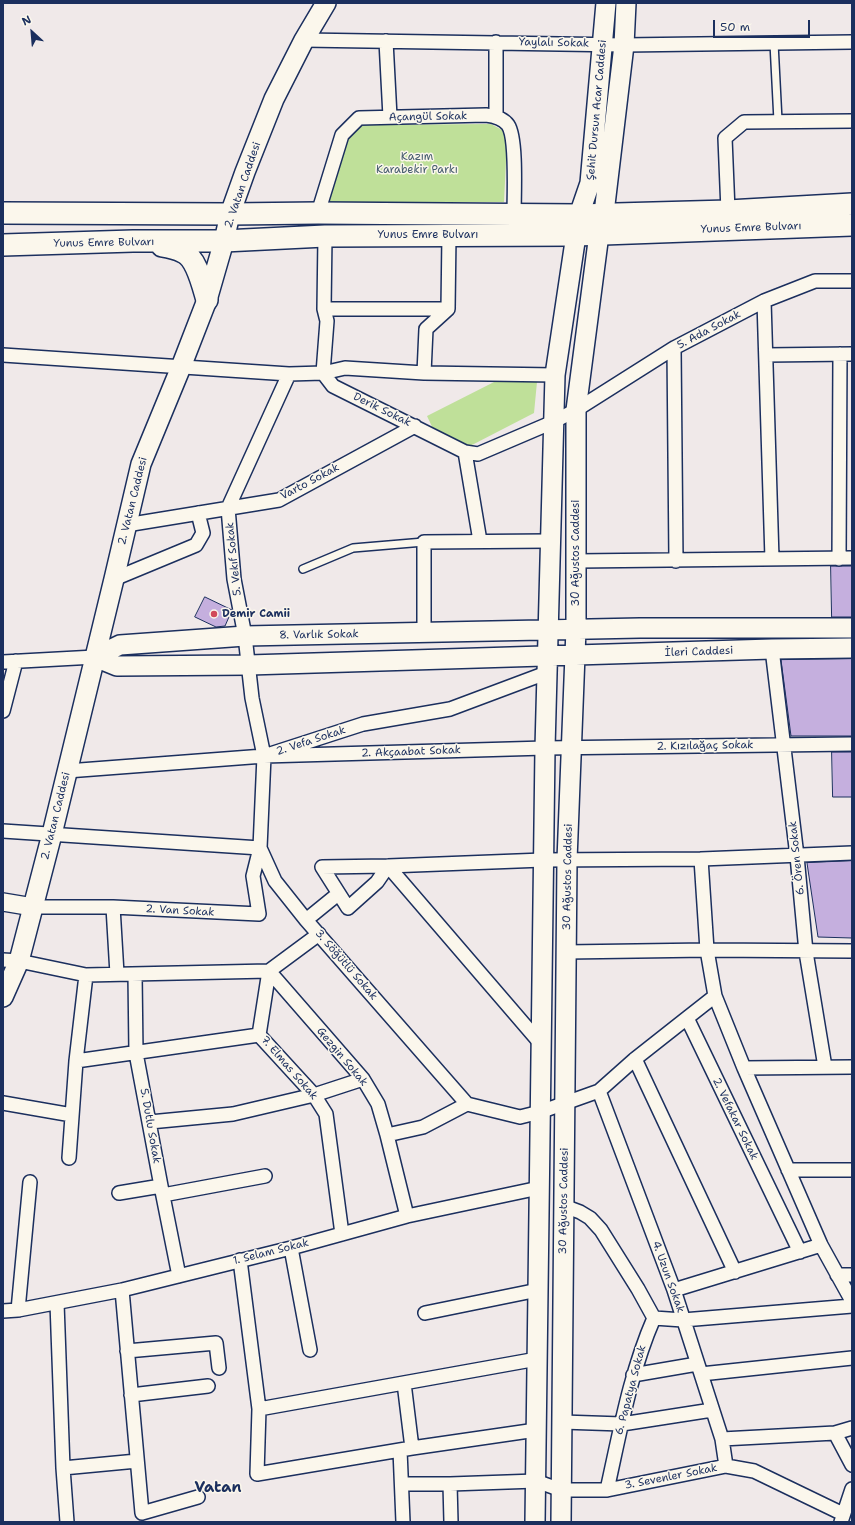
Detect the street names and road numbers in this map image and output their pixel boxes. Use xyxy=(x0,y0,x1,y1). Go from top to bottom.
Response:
street label: Yaylalı Sokak xyxy=(519,36,589,50)
street label: Şehit Dursun Acar Caddesi xyxy=(584,39,610,181)
street label: Açangül Sokak xyxy=(389,110,467,124)
street label: 2. Vatan Caddesi xyxy=(222,140,264,230)
street label: Yunus Emre Bulvarı xyxy=(700,220,802,236)
street label: Yunus Emre Bulvarı xyxy=(378,228,478,242)
street label: Yunus Emre Bulvarı xyxy=(53,236,155,250)
street label: 5. Ada Sokak xyxy=(675,308,743,352)
street label: Derik Sokak xyxy=(351,390,413,430)
street label: 2. Vatan Caddesi xyxy=(116,456,150,546)
street label: Varto Sokak xyxy=(278,461,342,503)
street label: 30 Ağustos Caddesi xyxy=(569,500,583,606)
street label: 5. Vekıf Sokak xyxy=(224,522,244,596)
street label: 8. Varlık Sokak xyxy=(279,628,359,642)
street label: İleri Caddesi xyxy=(665,644,733,660)
street label: 2. Vefa Sokak xyxy=(275,724,347,758)
street label: 2. Kızılağaç Sokak xyxy=(656,739,754,753)
street label: 2. Akçaabat Sokak xyxy=(361,744,461,760)
street label: 2. Vatan Caddesi xyxy=(39,771,73,861)
street label: 6. Ören Sokak xyxy=(787,820,807,896)
street label: 30 Ağustos Caddesi xyxy=(560,823,576,931)
street label: 2. Van Sokak xyxy=(145,903,215,919)
street label: 3. Söğütlü Sokak xyxy=(312,927,380,1003)
street label: Gezgin Sokak xyxy=(314,1025,370,1089)
street label: 7. Elmas Sokak xyxy=(258,1033,320,1103)
street label: 2. Vefakar Sokak xyxy=(709,1076,761,1162)
street label: 5. Dutlu Sokak xyxy=(137,1087,163,1165)
street label: 30 Ağustos Caddesi xyxy=(556,1147,572,1255)
street label: 1. Selam Sokak xyxy=(232,1236,310,1268)
street label: 4. Uzun Sokak xyxy=(649,1239,687,1315)
street label: 6. Papatya Sokak xyxy=(613,1344,649,1436)
street label: 3. Sevenler Sokak xyxy=(624,1462,718,1492)

